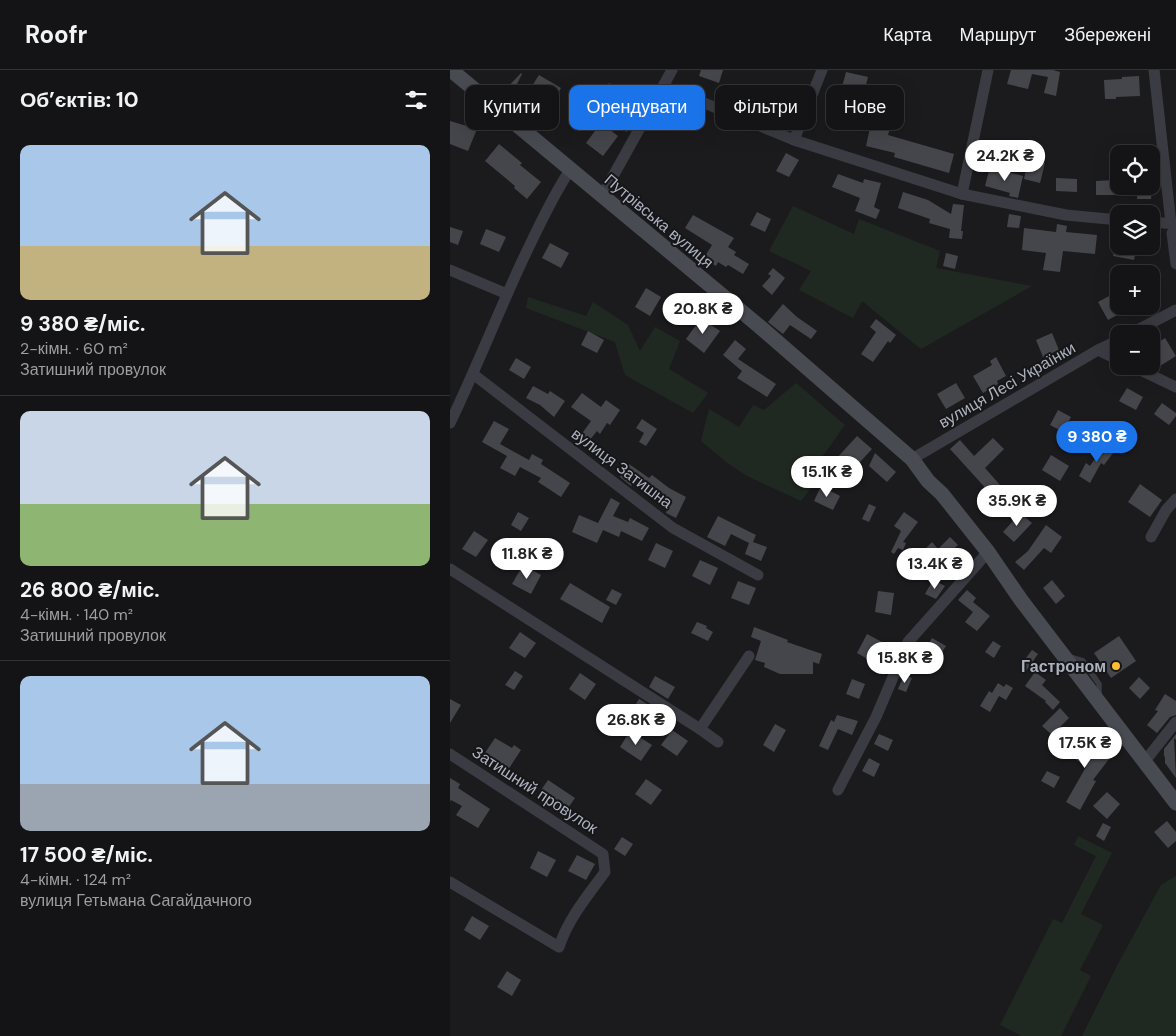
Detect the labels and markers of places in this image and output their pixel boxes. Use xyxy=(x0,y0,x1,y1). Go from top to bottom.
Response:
pin: 24.2K ₴ xyxy=(959,140,1051,182)
pin: 20.8K ₴ xyxy=(657,292,749,335)
pin: 9 380 ₴ xyxy=(1051,420,1143,463)
pin: 15.1K ₴ xyxy=(781,456,873,498)
pin: 35.9K ₴ xyxy=(971,484,1063,527)
pin: 11.8K ₴ xyxy=(481,538,573,580)
pin: 13.4K ₴ xyxy=(889,548,981,590)
pin: 15.8K ₴ xyxy=(859,642,951,684)
place label: Гастроном xyxy=(1021,656,1106,677)
marker: Гастроном xyxy=(1110,660,1122,672)
pin: 26.8K ₴ xyxy=(590,704,682,746)
pin: 17.5K ₴ xyxy=(1039,726,1131,769)

